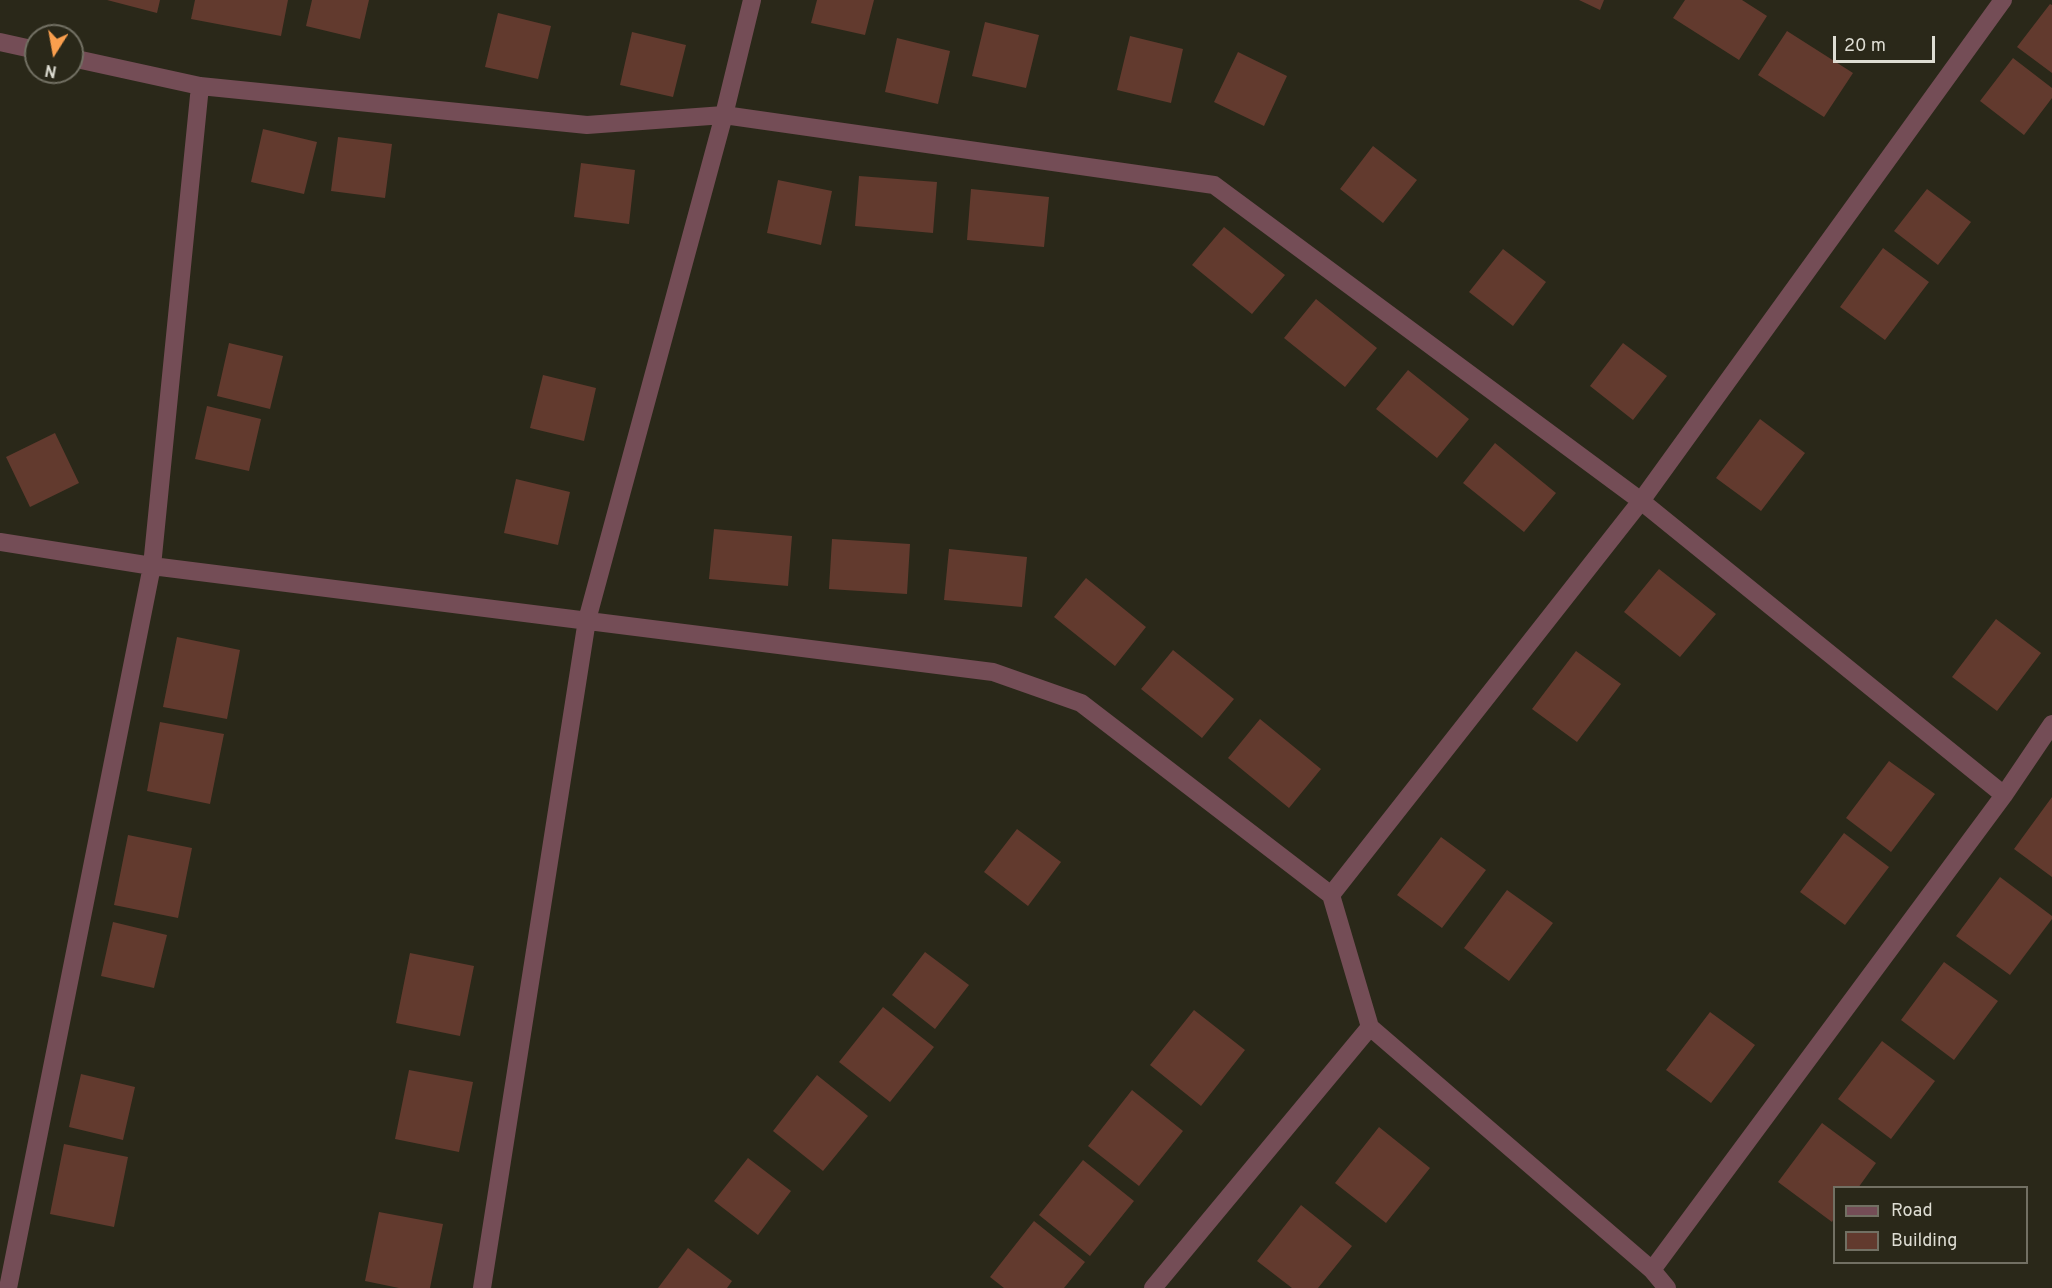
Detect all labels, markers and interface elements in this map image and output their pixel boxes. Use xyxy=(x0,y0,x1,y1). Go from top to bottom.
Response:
north arrow xyxy=(24,24,84,84)
scale bar xyxy=(1836,24,1938,62)
text: 20 m xyxy=(1844,35,1886,58)
text: N xyxy=(43,59,58,81)
legend xyxy=(1833,1186,2028,1264)
text: Road xyxy=(1891,1200,1933,1223)
text: Building xyxy=(1891,1230,1957,1253)

